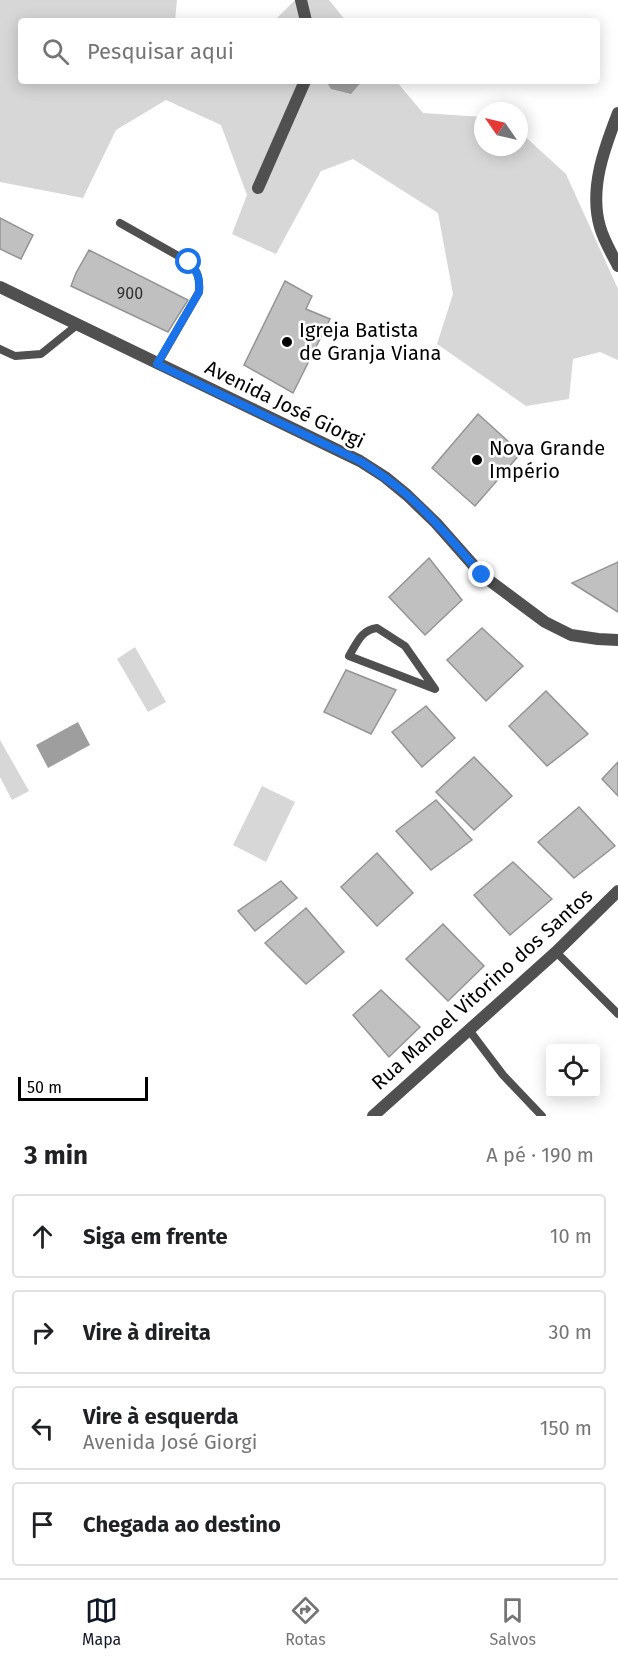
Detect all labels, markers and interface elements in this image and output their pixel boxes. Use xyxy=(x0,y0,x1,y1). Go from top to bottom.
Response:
search box xyxy=(18,18,600,84)
icon: search xyxy=(39,35,72,68)
text: Pesquisar aqui xyxy=(87,38,234,65)
north arrow xyxy=(474,102,528,156)
route start xyxy=(175,248,201,274)
house number: 900 xyxy=(117,284,143,303)
place label: Igreja Batista de Granja Viana xyxy=(299,318,441,365)
marker: Igreja Batista de Granja Viana xyxy=(280,335,294,349)
street label: Avenida José Giorgi xyxy=(201,355,369,453)
place label: Nova Grande Império xyxy=(489,436,605,483)
marker: Nova Grande Império xyxy=(470,453,484,467)
route end xyxy=(468,561,494,587)
street label: Rua Manoel Vitorino dos Santos xyxy=(367,883,597,1095)
map controls xyxy=(546,1044,600,1098)
button: locate xyxy=(546,1044,600,1098)
scale bar xyxy=(18,1074,148,1102)
text: 50 m xyxy=(27,1078,62,1097)
text: 3 min xyxy=(24,1140,88,1171)
text: A pé · 190 m xyxy=(486,1143,594,1167)
icon: ahead xyxy=(26,1220,59,1253)
text: Siga em frente xyxy=(83,1223,228,1250)
text: 10 m xyxy=(550,1224,592,1248)
icon: right xyxy=(26,1316,59,1349)
text: Vire à direita xyxy=(83,1319,211,1346)
text: 30 m xyxy=(548,1320,592,1344)
text: Vire à esquerda xyxy=(83,1403,239,1430)
icon: left xyxy=(26,1412,59,1445)
text: 150 m xyxy=(540,1416,592,1440)
text: Avenida José Giorgi xyxy=(83,1430,257,1454)
icon: arrive xyxy=(26,1508,59,1541)
text: Chegada ao destino xyxy=(83,1511,281,1538)
tab: Mapa xyxy=(82,1594,121,1649)
tab: Rotas xyxy=(285,1594,326,1649)
tab: Salvos xyxy=(490,1594,536,1649)

